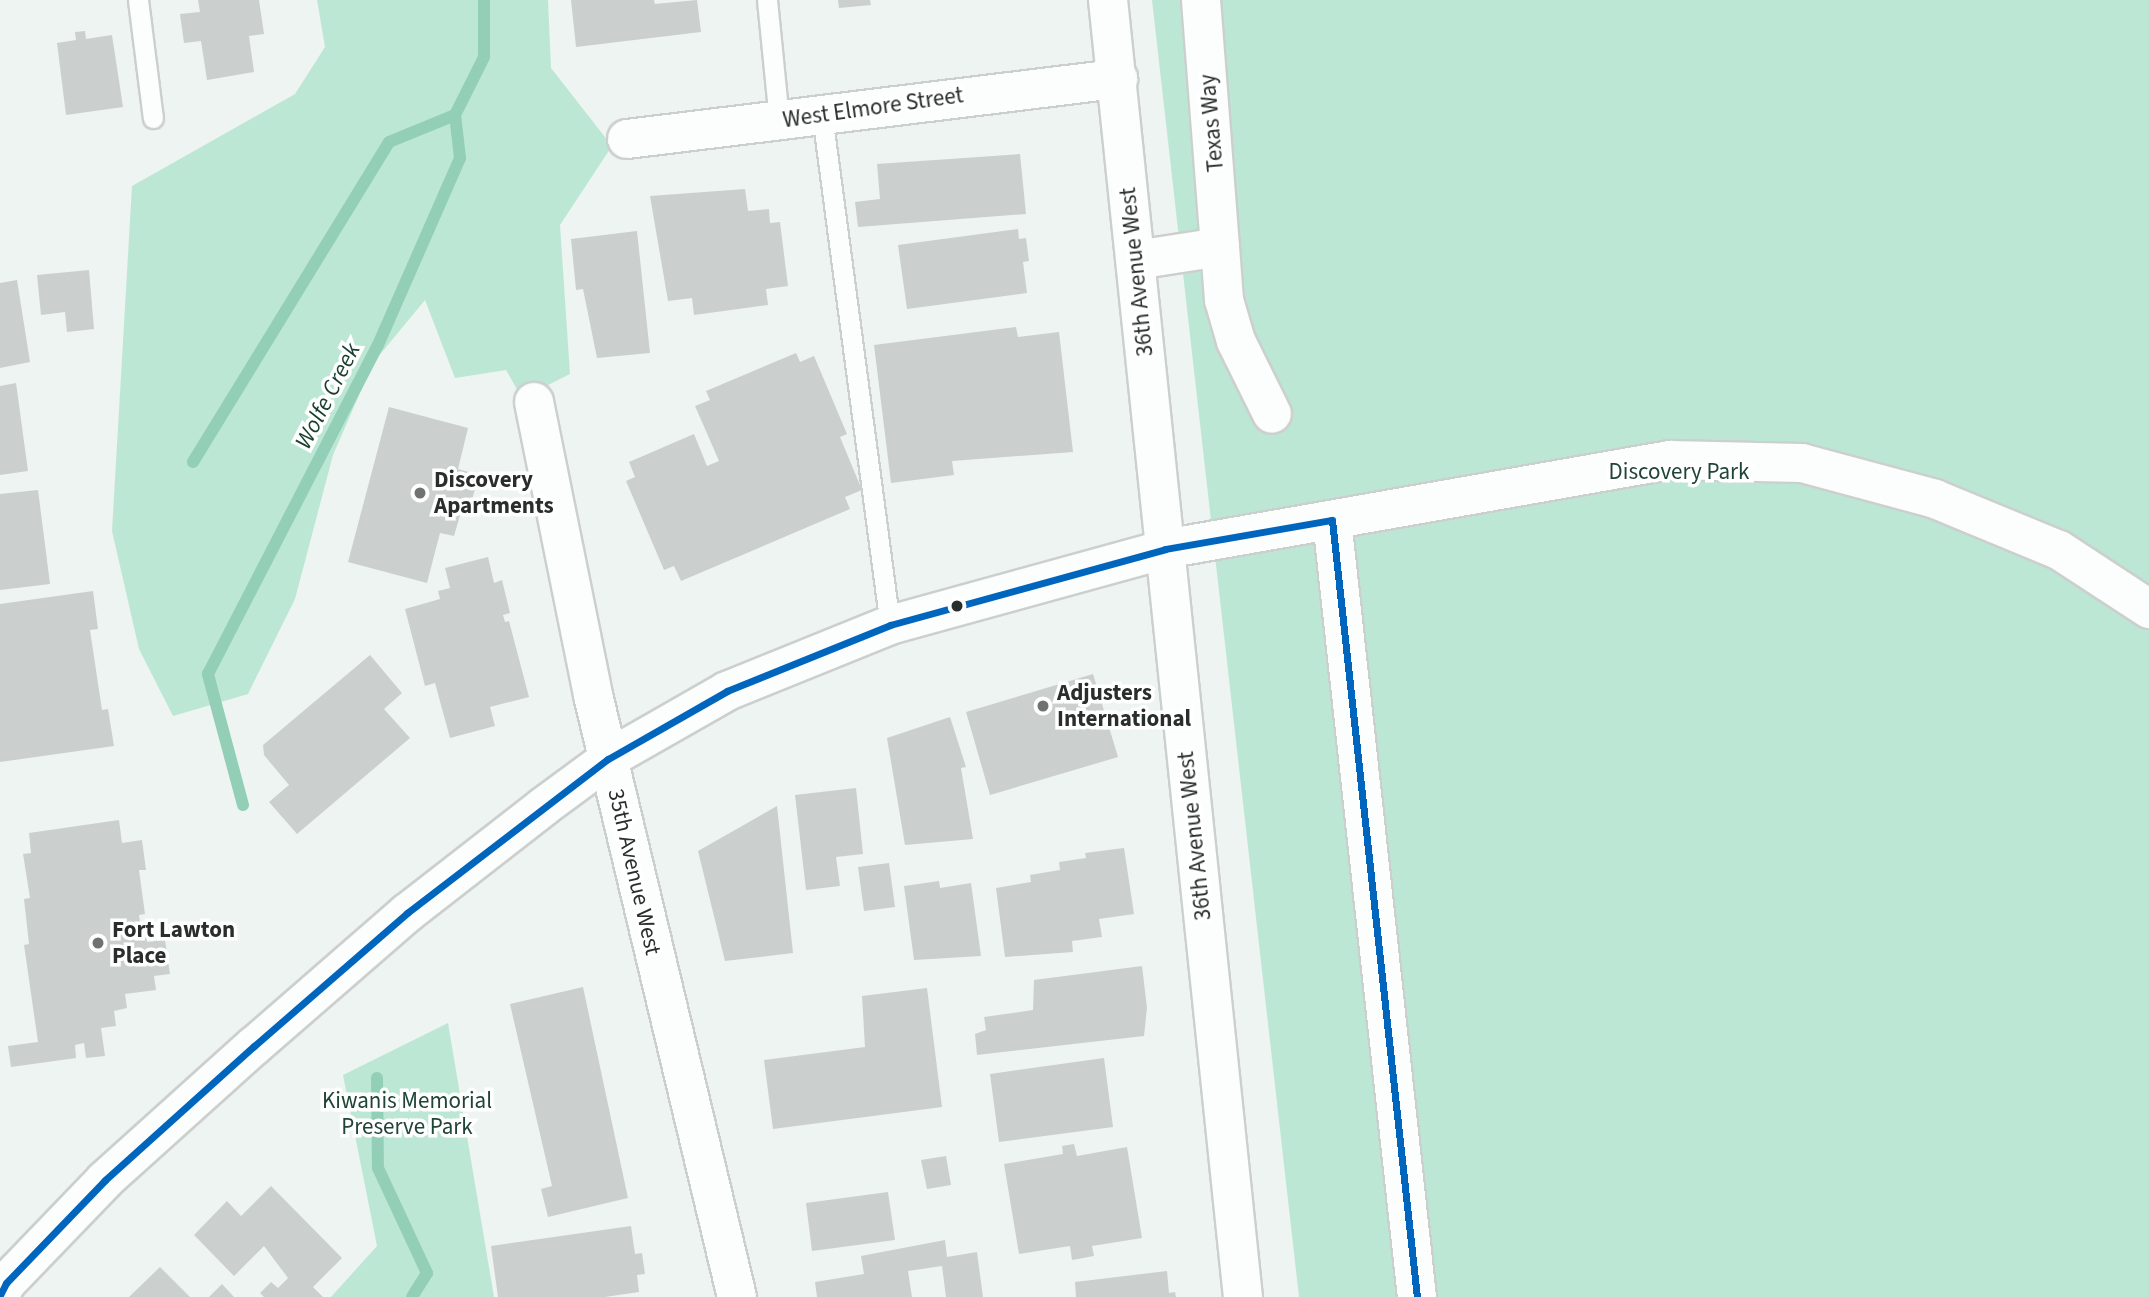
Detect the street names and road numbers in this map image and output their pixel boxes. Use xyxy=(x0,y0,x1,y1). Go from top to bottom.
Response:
street label: Texas Way xyxy=(1194,73,1230,173)
street label: West Elmore Street xyxy=(781,82,965,134)
street label: 36th Avenue West xyxy=(1114,186,1160,358)
street label: 36th Avenue West xyxy=(1172,750,1218,922)
street label: 35th Avenue West xyxy=(601,786,667,958)

